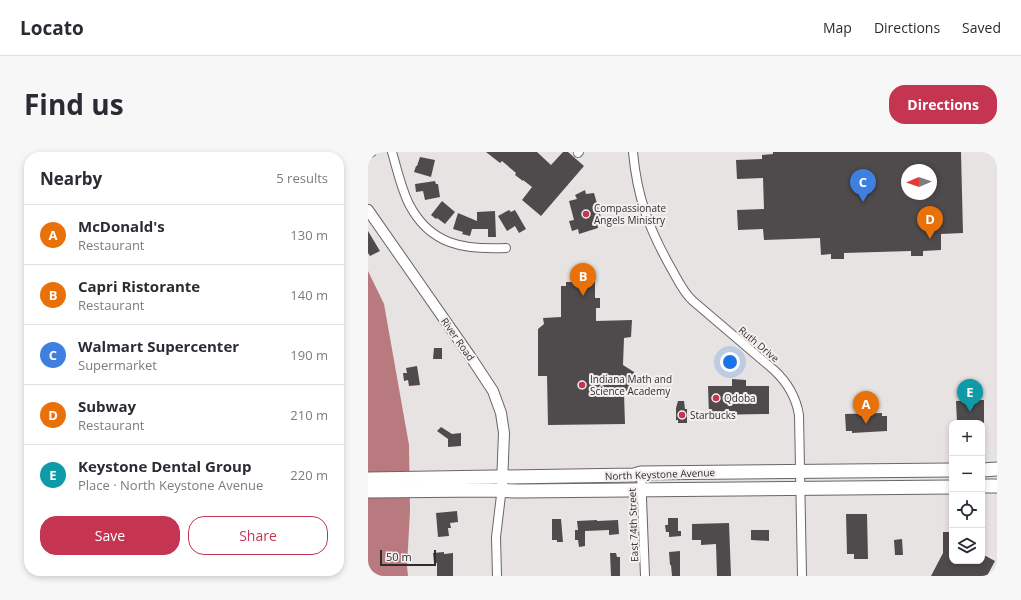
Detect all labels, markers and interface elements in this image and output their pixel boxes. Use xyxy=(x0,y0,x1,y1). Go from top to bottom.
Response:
text: Locato xyxy=(20,15,84,41)
text: Map xyxy=(823,18,852,37)
text: Directions xyxy=(874,18,940,37)
text: Saved xyxy=(962,18,1001,37)
text: Find us xyxy=(24,85,124,123)
button: Directions xyxy=(889,85,997,124)
north arrow xyxy=(901,164,937,200)
text: Nearby xyxy=(40,167,102,190)
text: 5 results xyxy=(276,169,328,187)
pin: C xyxy=(850,169,876,202)
place label: Compassionate Angels Ministry xyxy=(594,201,667,227)
pin: D xyxy=(917,206,943,239)
marker: Compassionate Angels Ministry xyxy=(581,209,591,219)
text: McDonald's xyxy=(78,216,165,236)
text: A xyxy=(49,226,57,244)
text: 130 m xyxy=(290,226,328,244)
text: Restaurant xyxy=(78,236,145,254)
pin: B xyxy=(570,263,596,296)
text: Capri Ristorante xyxy=(78,276,200,296)
text: B xyxy=(49,286,57,304)
text: 140 m xyxy=(290,286,328,304)
text: Restaurant xyxy=(78,296,145,314)
street label: River Road xyxy=(438,315,478,363)
street label: Ruth Drive xyxy=(736,323,783,365)
text: Walmart Supercenter xyxy=(78,336,239,356)
text: C xyxy=(49,346,57,364)
text: 190 m xyxy=(290,346,328,364)
your location xyxy=(720,352,740,372)
text: Supermarket xyxy=(78,356,157,374)
place label: Indiana Math and Science Academy xyxy=(590,372,672,398)
pin: E xyxy=(957,379,983,412)
marker: Indiana Math and Science Academy xyxy=(577,380,587,390)
place label: Qdoba xyxy=(724,391,756,405)
pin: A xyxy=(853,391,879,424)
marker: Qdoba xyxy=(711,393,721,403)
text: Subway xyxy=(78,396,136,416)
text: D xyxy=(48,406,58,424)
text: 210 m xyxy=(290,406,328,424)
place label: Starbucks xyxy=(690,408,736,422)
marker: Starbucks xyxy=(677,410,687,420)
text: Restaurant xyxy=(78,416,145,434)
map controls xyxy=(949,420,985,564)
button: + xyxy=(949,420,985,456)
text: Keystone Dental Group xyxy=(78,456,251,476)
button: − xyxy=(949,456,985,492)
street label: North Keystone Avenue xyxy=(605,465,716,483)
text: E xyxy=(49,466,57,484)
text: 220 m xyxy=(290,466,328,484)
text: Place · North Keystone Avenue xyxy=(78,476,263,494)
street label: East 74th Street xyxy=(625,487,641,562)
button: locate xyxy=(949,492,985,528)
button: Save xyxy=(40,516,180,555)
button: Share xyxy=(188,516,328,555)
button: layers xyxy=(949,528,985,564)
scale bar xyxy=(380,548,436,567)
text: 50 m xyxy=(386,549,412,564)

